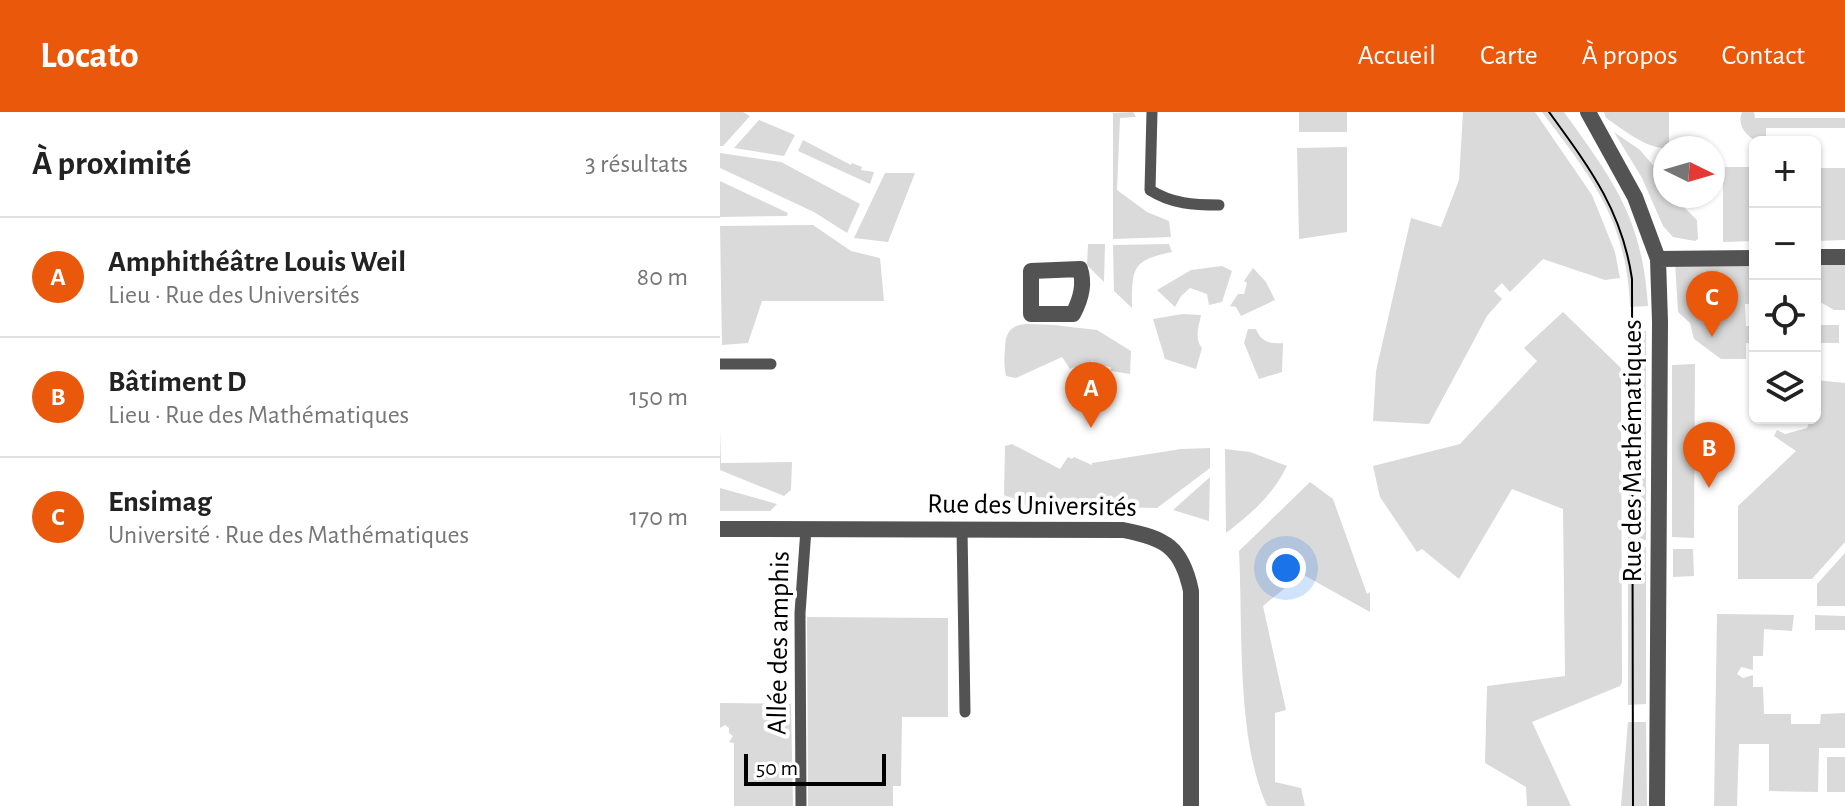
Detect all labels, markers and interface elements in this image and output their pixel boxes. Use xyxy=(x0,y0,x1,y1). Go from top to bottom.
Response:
text: Locato xyxy=(40,37,139,75)
text: Accueil xyxy=(1358,42,1436,70)
text: Carte xyxy=(1480,42,1538,70)
text: À propos xyxy=(1582,42,1678,70)
text: Contact xyxy=(1722,42,1805,70)
north arrow xyxy=(1653,136,1725,208)
map controls xyxy=(1749,136,1821,424)
button: + xyxy=(1749,136,1821,208)
text: À proximité xyxy=(32,147,191,181)
text: 3 résultats xyxy=(585,151,688,177)
button: − xyxy=(1749,208,1821,280)
text: Amphithéâtre Louis Weil xyxy=(108,247,406,277)
text: A xyxy=(50,264,66,290)
text: 80 m xyxy=(637,264,688,290)
pin: C xyxy=(1686,271,1738,337)
button: locate xyxy=(1749,280,1821,352)
text: Lieu · Rue des Universités xyxy=(108,282,360,308)
street label: Rue des Mathématiques xyxy=(1619,319,1647,583)
button: layers xyxy=(1749,352,1821,424)
pin: A xyxy=(1065,362,1117,428)
text: Bâtiment D xyxy=(108,367,246,397)
text: B xyxy=(50,384,66,410)
text: 150 m xyxy=(629,384,688,410)
text: Lieu · Rue des Mathématiques xyxy=(108,402,409,428)
pin: B xyxy=(1683,422,1735,488)
text: Ensimag xyxy=(108,487,212,517)
street label: Rue des Universités xyxy=(927,490,1137,522)
text: C xyxy=(51,504,65,530)
text: 170 m xyxy=(629,504,688,530)
text: Université · Rue des Mathématiques xyxy=(108,522,469,548)
your location xyxy=(1266,548,1306,588)
street label: Allée des amphis xyxy=(763,551,795,735)
scale bar xyxy=(744,750,886,786)
text: 50 m xyxy=(756,757,798,779)

